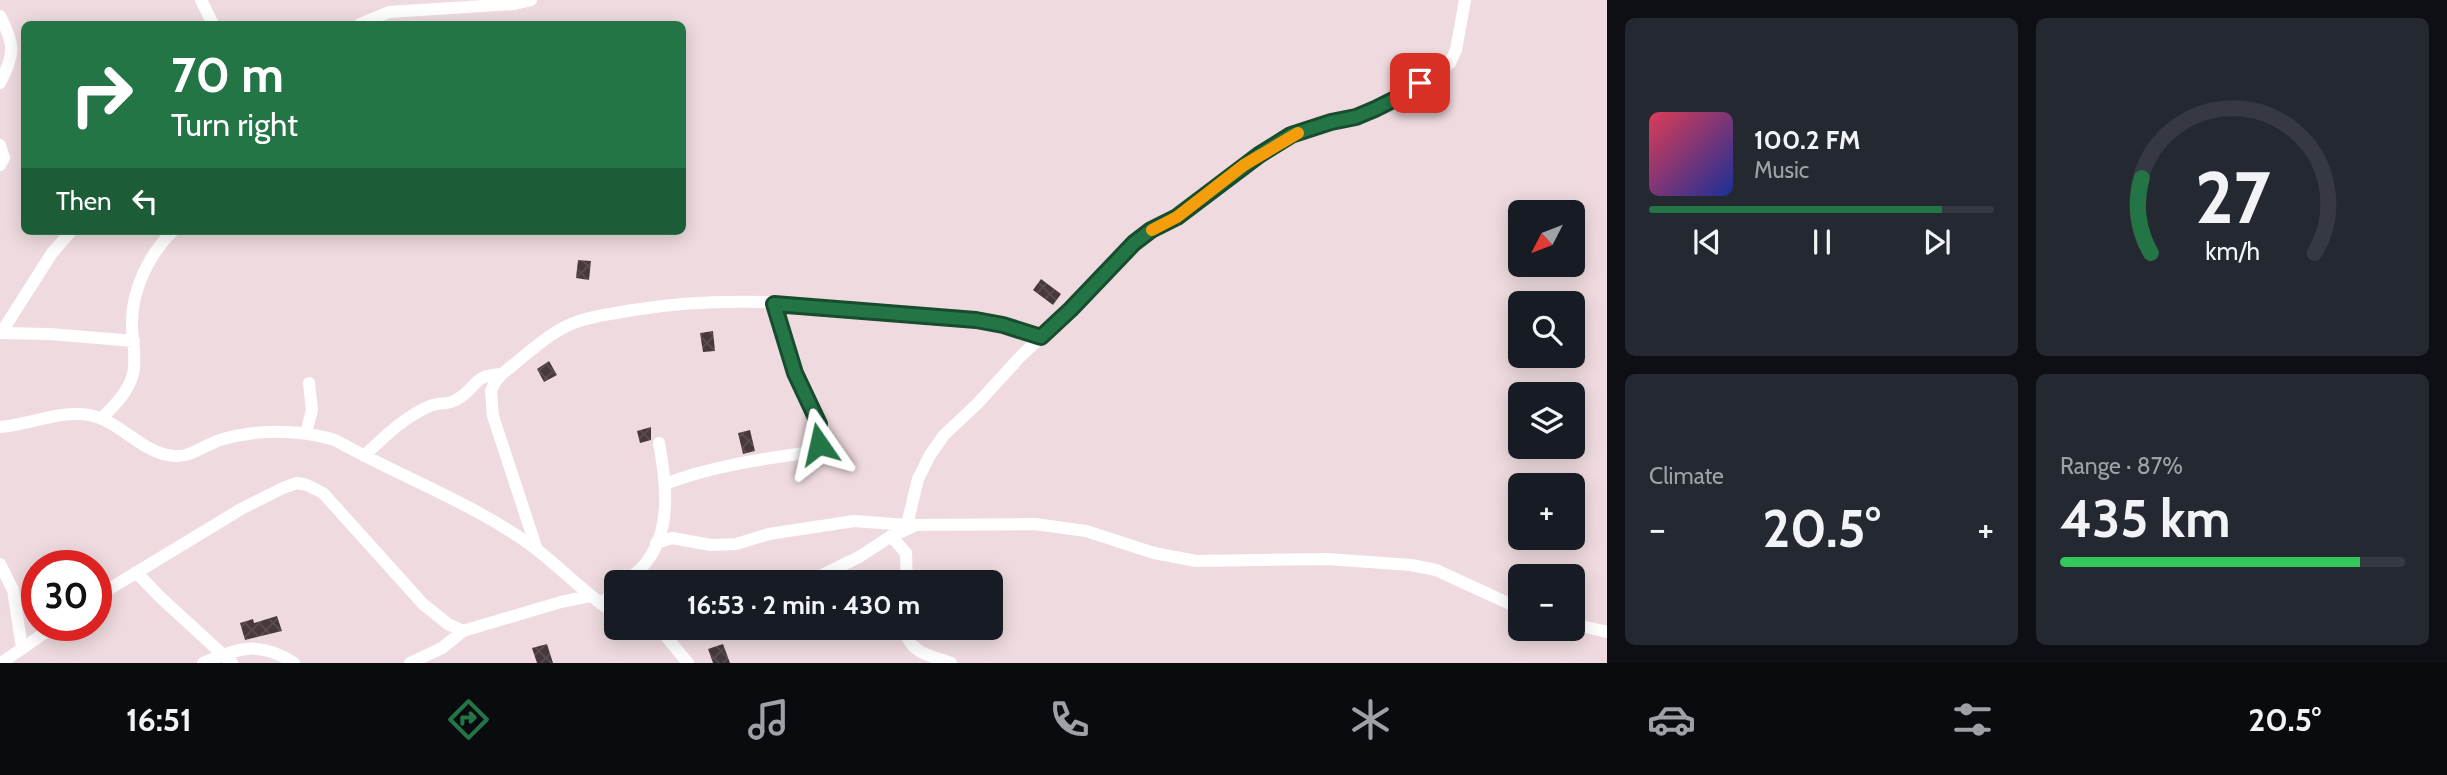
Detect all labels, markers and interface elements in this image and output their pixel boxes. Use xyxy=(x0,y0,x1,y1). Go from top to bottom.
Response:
text: 70 m xyxy=(171,45,284,104)
icon: right xyxy=(56,49,147,140)
pin xyxy=(1390,53,1450,113)
icon: arrive xyxy=(1401,64,1439,102)
text: Turn right xyxy=(171,105,298,144)
text: 100.2 FM xyxy=(1754,124,1860,156)
text: 27 xyxy=(2195,153,2270,241)
text: Music xyxy=(1754,156,1809,184)
icon: left xyxy=(126,182,164,220)
text: Then xyxy=(56,185,112,217)
north arrow xyxy=(1508,200,1586,276)
map controls xyxy=(1508,200,1585,641)
icon: previous xyxy=(1688,223,1726,261)
icon: pause xyxy=(1803,223,1841,261)
icon: next xyxy=(1918,223,1956,261)
text: km/h xyxy=(2205,236,2260,266)
button: search xyxy=(1508,291,1585,368)
button: layers xyxy=(1508,382,1585,459)
position arrow xyxy=(782,407,856,481)
text: Range · 87% xyxy=(2060,452,2183,480)
text: Climate xyxy=(1649,462,1724,490)
button: + xyxy=(1508,473,1585,550)
text: 435 km xyxy=(2060,487,2230,550)
text: 20.5° xyxy=(1762,497,1881,560)
text: − xyxy=(1649,505,1666,552)
text: + xyxy=(1977,505,1994,552)
speed limit sign: 30 xyxy=(21,550,112,641)
button: − xyxy=(1508,564,1585,641)
text: 16:53 · 2 min · 430 m xyxy=(687,589,920,621)
icon: directions xyxy=(444,695,493,744)
icon: music xyxy=(744,695,793,744)
icon: phone xyxy=(1045,695,1094,744)
icon: climate xyxy=(1346,695,1395,744)
icon: car xyxy=(1647,695,1696,744)
icon: filters xyxy=(1948,695,1997,744)
text: 16:51 xyxy=(126,700,192,739)
text: 20.5° xyxy=(2248,700,2321,739)

